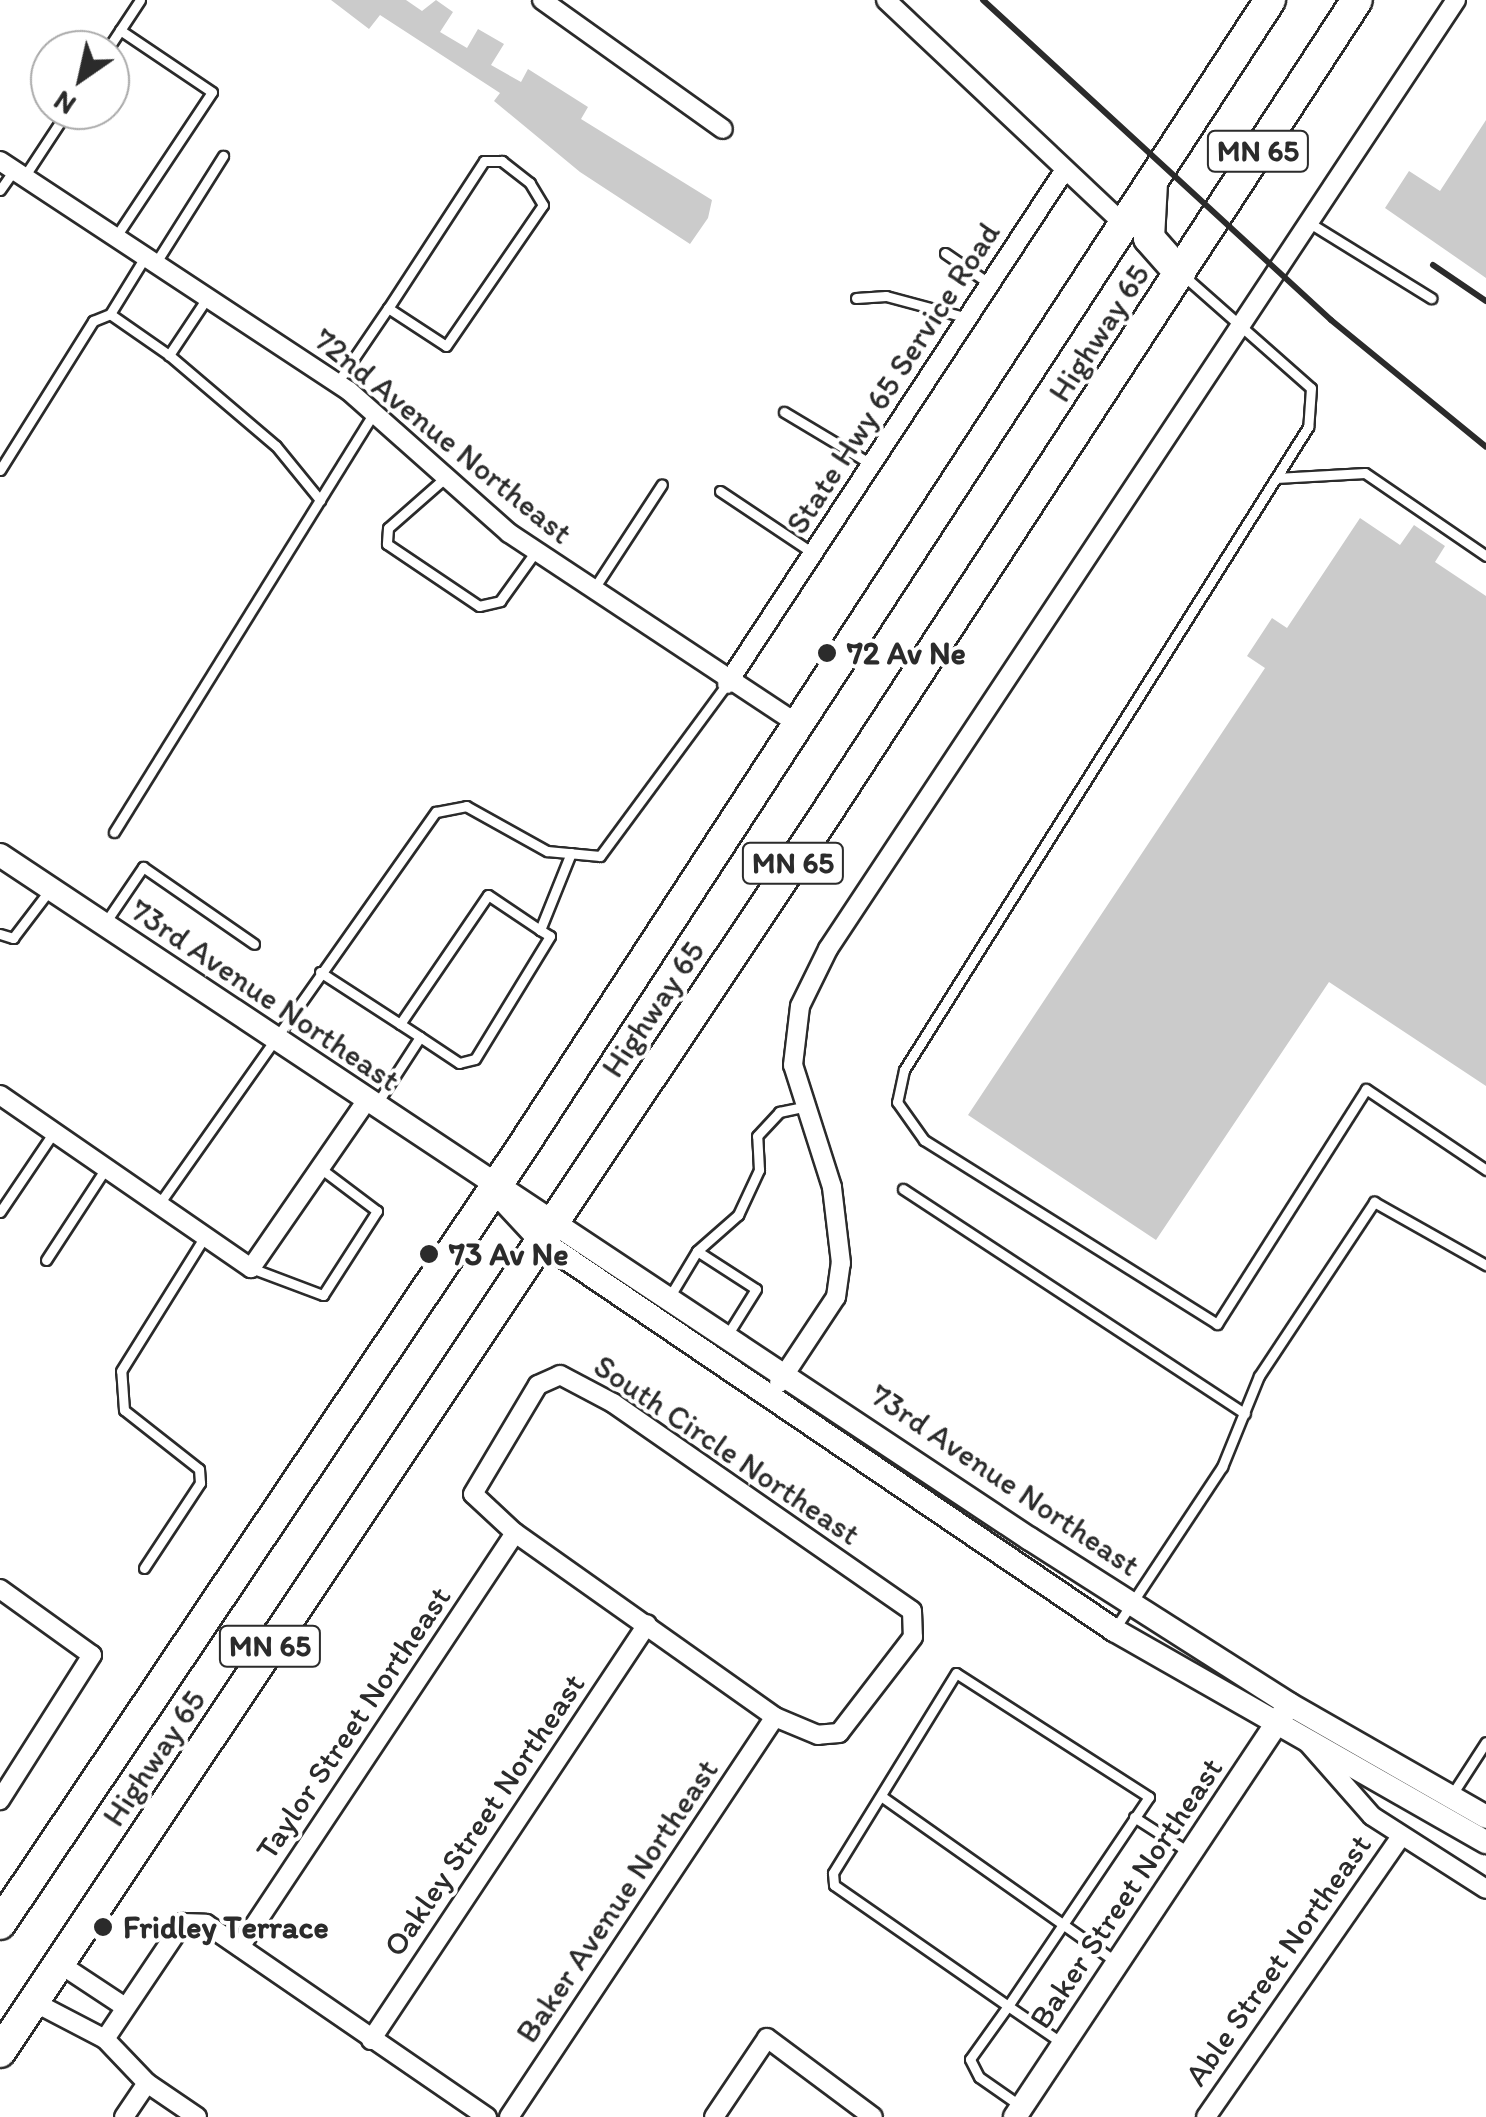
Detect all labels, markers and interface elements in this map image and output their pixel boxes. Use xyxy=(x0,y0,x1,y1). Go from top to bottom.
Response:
north arrow xyxy=(30,30,130,130)
text: N xyxy=(47,84,82,123)
road number: MN 65 xyxy=(1206,126,1310,176)
street label: State Hwy 65 Service Road xyxy=(778,215,1008,541)
street label: Highway 65 xyxy=(1040,257,1158,409)
street label: 72nd Avenue Northeast xyxy=(307,320,579,552)
place label: 72 Av Ne xyxy=(847,634,966,672)
marker: 72 Av Ne xyxy=(816,642,838,664)
road number: MN 65 xyxy=(740,838,846,888)
street label: 73rd Avenue Northeast xyxy=(124,891,406,1099)
street label: Highway 65 xyxy=(593,933,713,1085)
place label: 73 Av Ne xyxy=(449,1235,568,1273)
marker: 73 Av Ne xyxy=(418,1243,440,1265)
street label: South Circle Northeast xyxy=(587,1347,867,1553)
street label: 73rd Avenue Northeast xyxy=(864,1376,1146,1584)
street label: Taylor Street Northeast xyxy=(247,1579,459,1867)
road number: MN 65 xyxy=(218,1621,322,1671)
street label: Oakley Street Northeast xyxy=(375,1667,593,1963)
street label: Highway 65 xyxy=(94,1682,214,1834)
street label: Baker Street Northeast xyxy=(1021,1751,1231,2035)
street label: Baker Avenue Northeast xyxy=(508,1752,726,2050)
street label: Able Street Northeast xyxy=(1177,1827,1379,2093)
place label: Fridley Terrace xyxy=(123,1908,325,1946)
marker: Fridley Terrace xyxy=(92,1916,114,1938)

